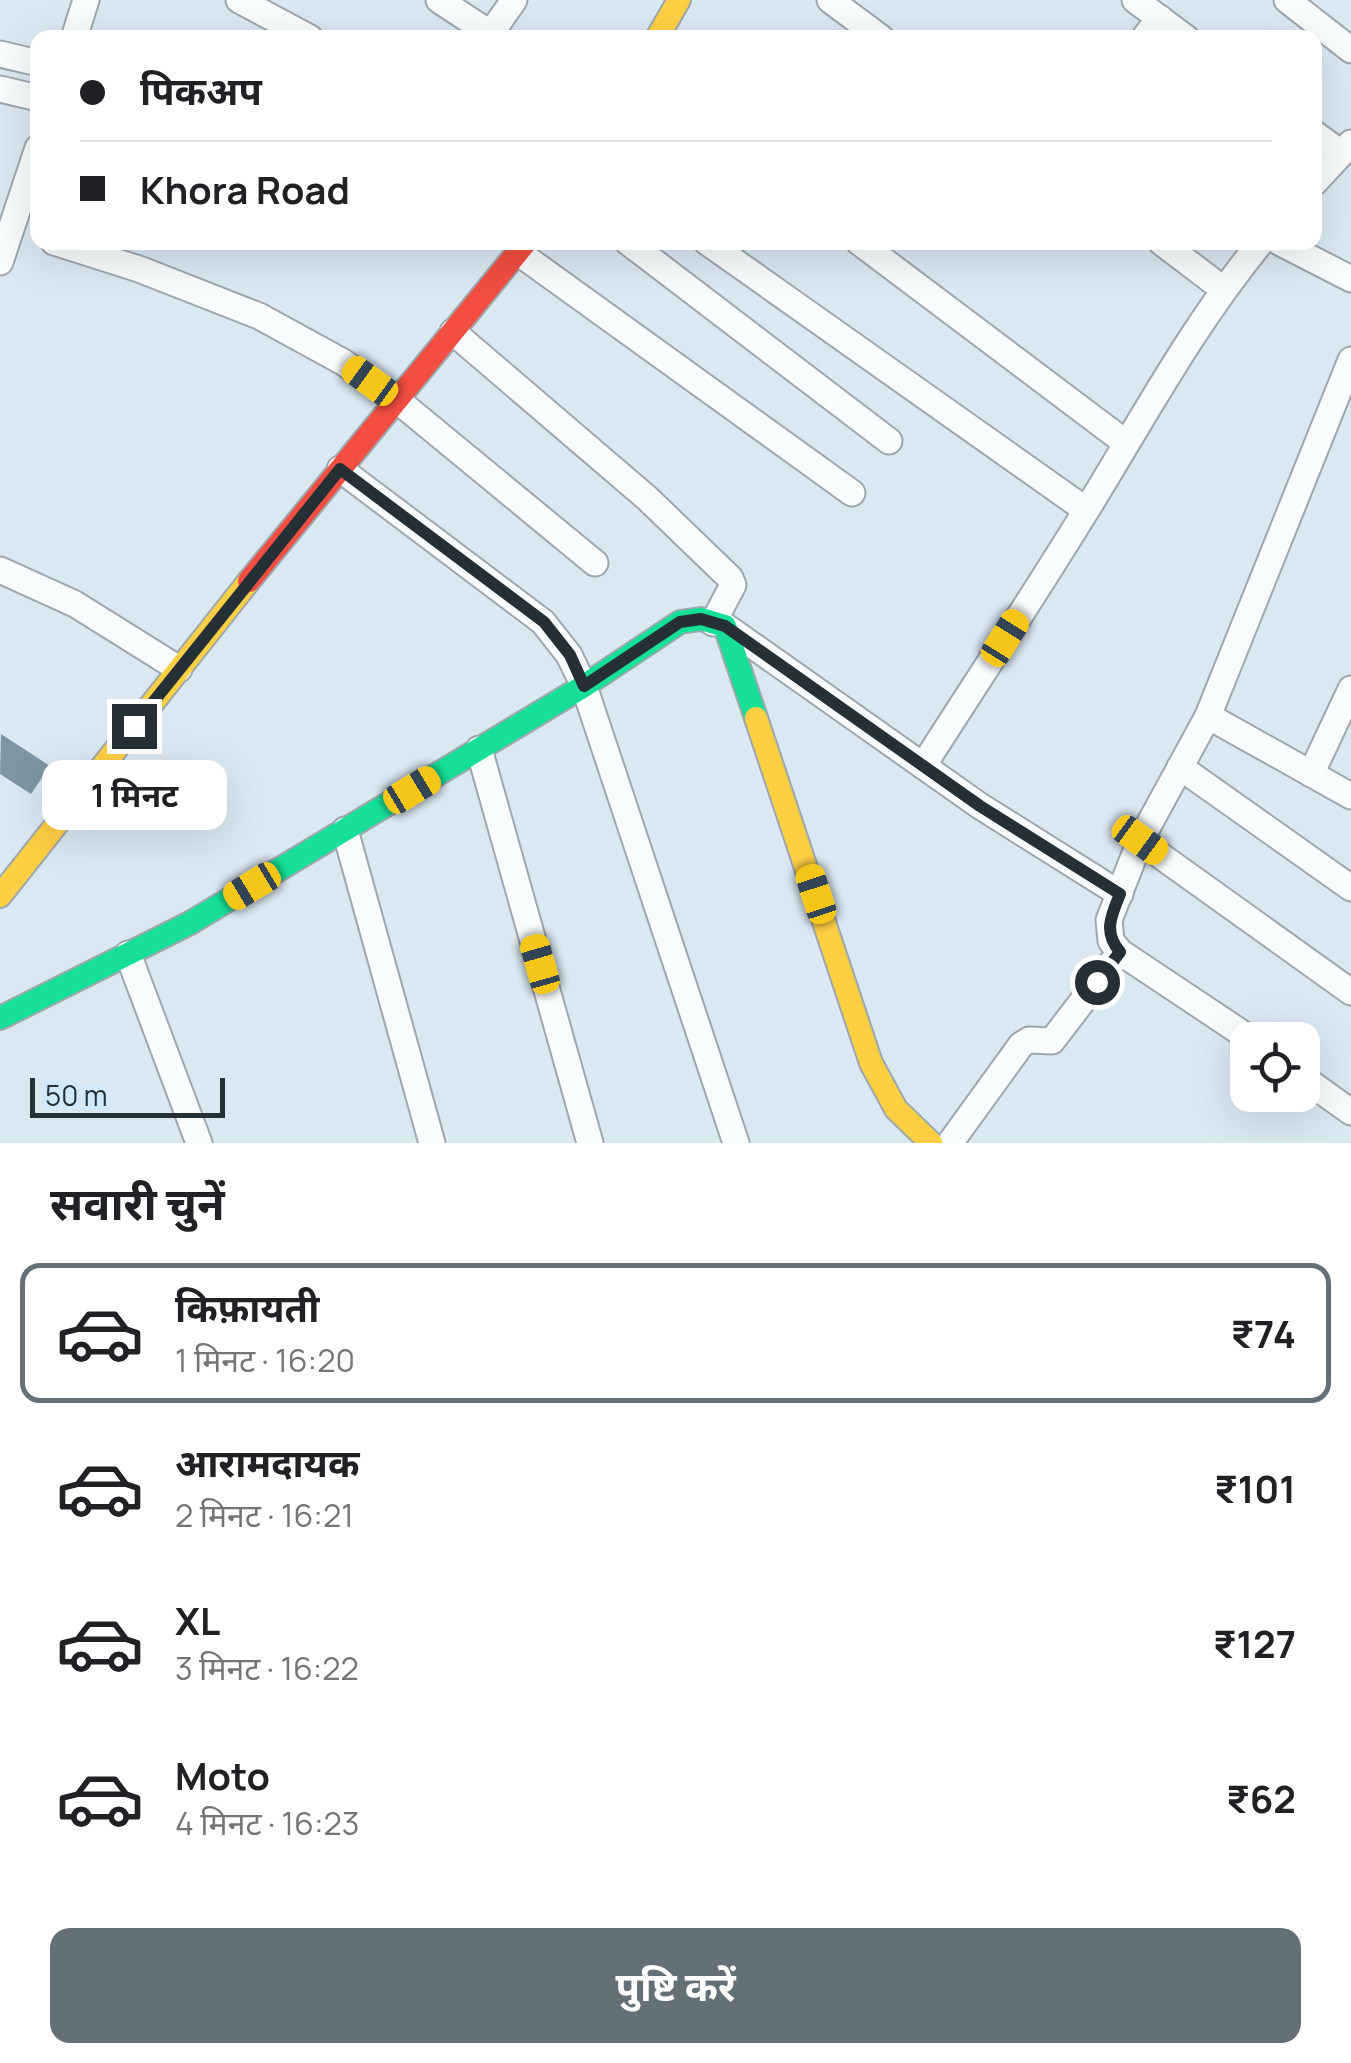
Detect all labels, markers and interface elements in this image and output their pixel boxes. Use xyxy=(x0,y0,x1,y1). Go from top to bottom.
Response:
text: पिकअप xyxy=(140,64,262,116)
text: Khora Road xyxy=(140,163,350,215)
car xyxy=(337,351,403,411)
car xyxy=(976,605,1034,671)
route end xyxy=(112,704,157,749)
callout: 1 मिनट xyxy=(42,761,226,831)
car xyxy=(379,762,445,818)
text: 1 मिनट xyxy=(91,773,178,817)
car xyxy=(1107,810,1173,870)
car xyxy=(219,858,285,914)
car xyxy=(792,861,840,927)
car xyxy=(517,931,563,997)
route start xyxy=(1075,960,1120,1005)
map controls xyxy=(1230,1022,1320,1112)
button: locate xyxy=(1230,1022,1320,1112)
scale bar xyxy=(30,1073,225,1118)
text: 50 m xyxy=(45,1076,108,1114)
text: सवारी चुनें xyxy=(50,1172,225,1234)
text: किफ़ायती xyxy=(175,1281,319,1333)
icon: car xyxy=(55,1288,145,1378)
text: ₹74 xyxy=(1231,1307,1296,1359)
text: 1 मिनट · 16:20 xyxy=(175,1338,355,1382)
text: आरामदायक xyxy=(175,1436,359,1488)
icon: car xyxy=(55,1443,145,1533)
text: ₹101 xyxy=(1214,1462,1296,1514)
text: 2 मिनट · 16:21 xyxy=(175,1493,354,1537)
text: XL xyxy=(175,1594,220,1646)
icon: car xyxy=(55,1598,145,1688)
text: ₹127 xyxy=(1213,1617,1296,1669)
text: 3 मिनट · 16:22 xyxy=(175,1646,359,1690)
text: Moto xyxy=(175,1749,270,1801)
icon: car xyxy=(55,1753,145,1843)
text: ₹62 xyxy=(1226,1772,1296,1824)
text: 4 मिनट · 16:23 xyxy=(175,1801,359,1845)
button: पुष्टि करें xyxy=(50,1928,1301,2043)

